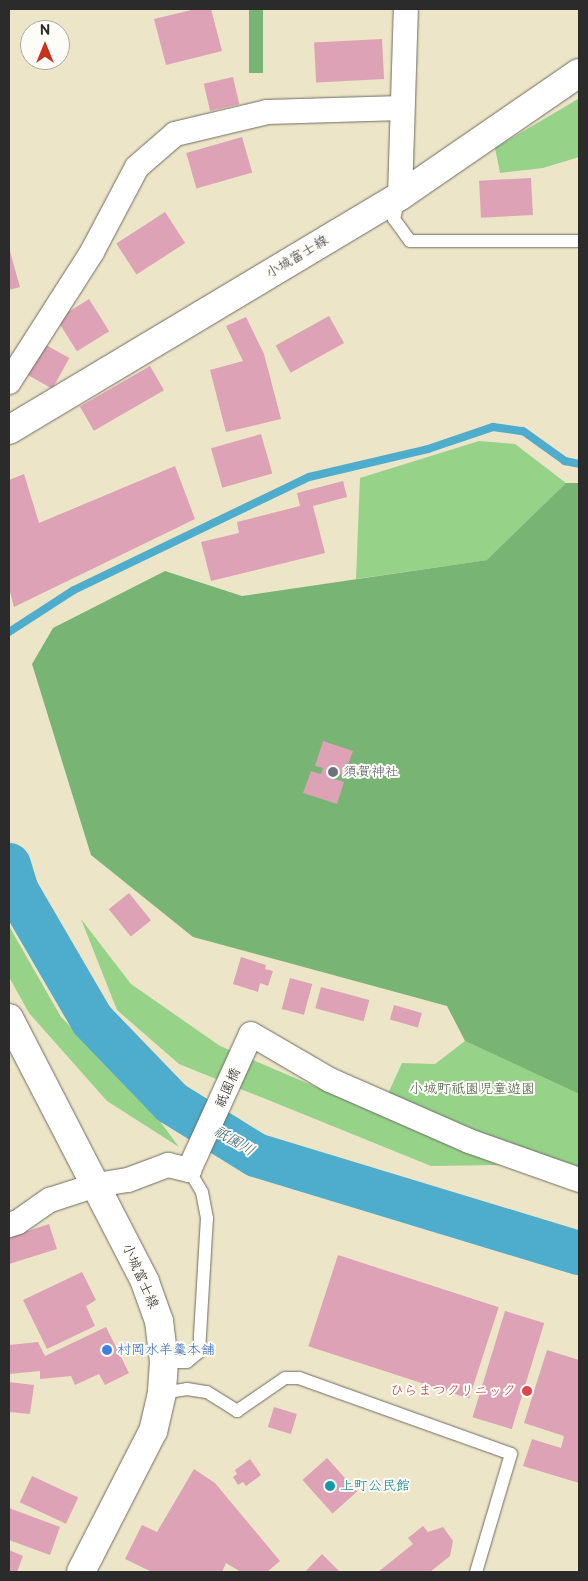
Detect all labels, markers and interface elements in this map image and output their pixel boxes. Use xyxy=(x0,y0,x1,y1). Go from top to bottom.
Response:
north arrow xyxy=(20,20,70,70)
text: N xyxy=(40,22,50,39)
street label: 小城富士線 xyxy=(263,232,331,282)
place label: 須賀神社 xyxy=(343,764,399,780)
marker: 須賀神社 xyxy=(327,766,339,778)
street label: 祇園橋 xyxy=(212,1065,244,1111)
park label: 小城町祇園児童遊園 xyxy=(409,1081,535,1097)
water label: 祇園川 xyxy=(210,1122,258,1160)
street label: 小城富士線 xyxy=(118,1241,162,1311)
place label: 村岡水羊羹本舗 xyxy=(117,1342,215,1358)
marker: 村岡水羊羹本舗 xyxy=(101,1344,113,1356)
place label: ひらまつクリニック xyxy=(390,1383,516,1399)
marker: ひらまつクリニック xyxy=(520,1384,534,1398)
place label: 上町公民館 xyxy=(340,1478,410,1494)
marker: 上町公民館 xyxy=(324,1480,336,1492)

